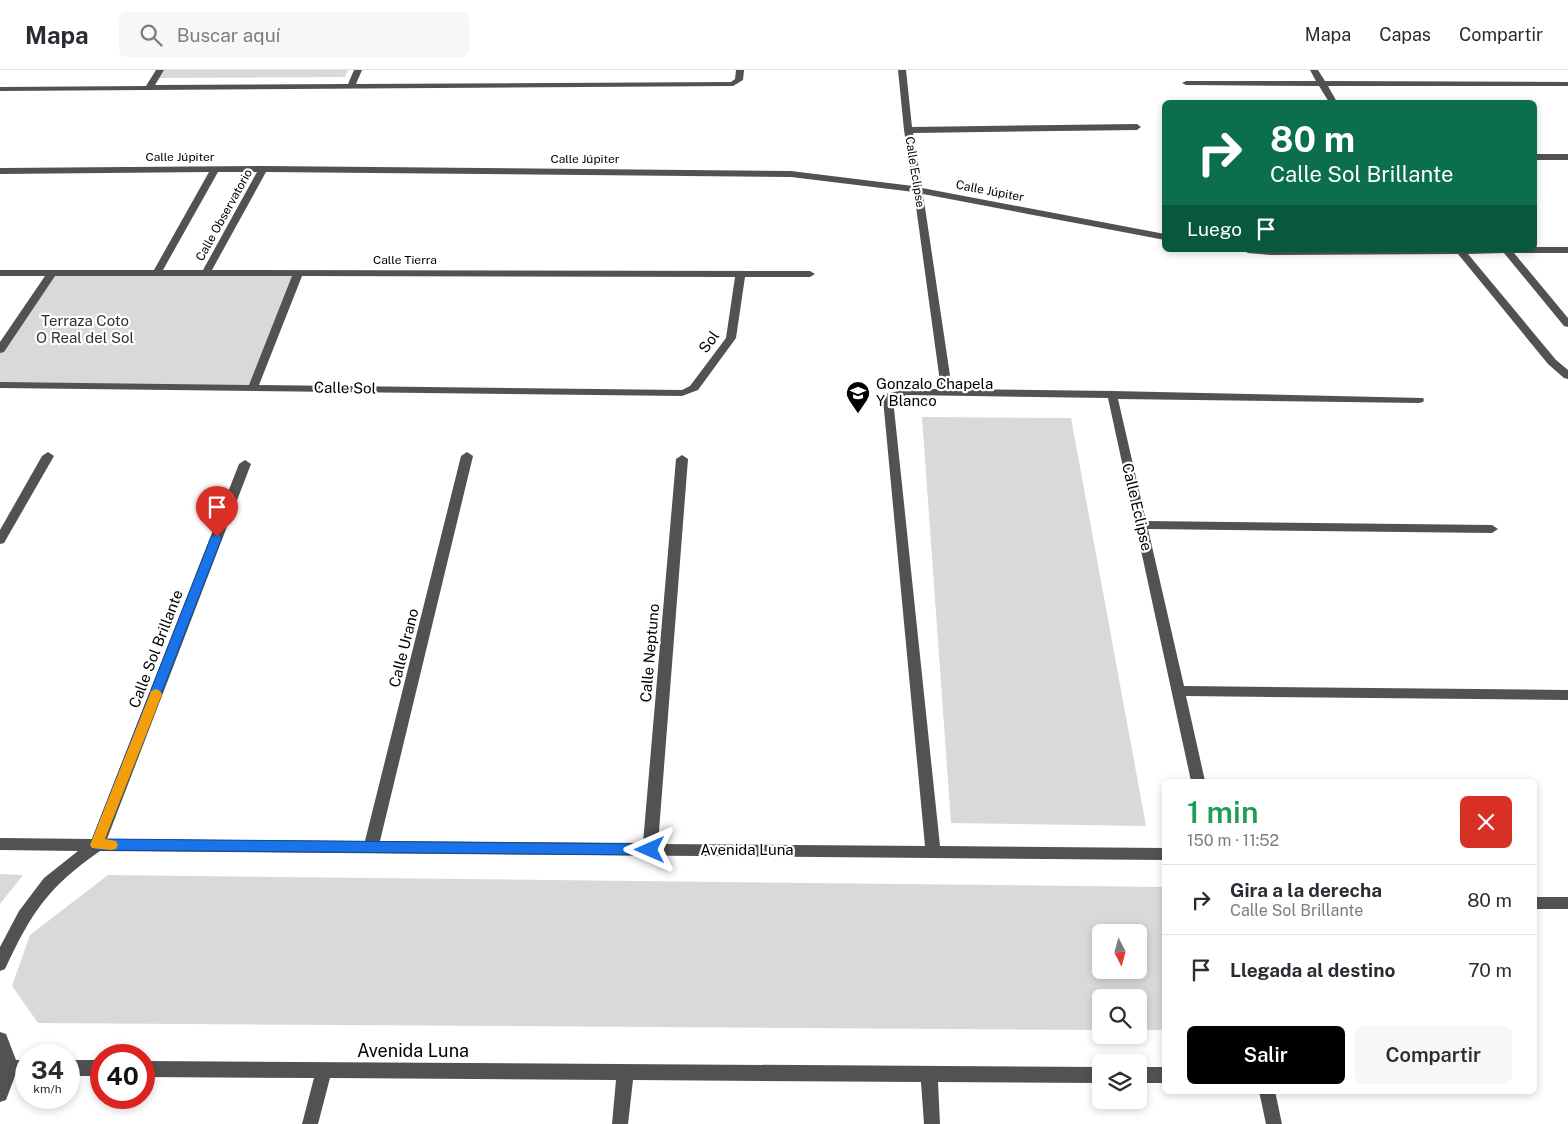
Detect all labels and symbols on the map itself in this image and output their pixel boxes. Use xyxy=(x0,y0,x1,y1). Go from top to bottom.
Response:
street label: Calle Eclipse xyxy=(902,136,928,209)
street label: Calle Júpiter xyxy=(145,150,215,164)
street label: Calle Júpiter xyxy=(550,152,620,166)
street label: Calle Observatorio xyxy=(193,166,255,263)
street label: Calle Júpiter xyxy=(955,178,1026,205)
street label: Calle Tierra xyxy=(373,253,437,267)
park label: Terraza Coto O Real del Sol xyxy=(36,312,134,346)
street label: Sol xyxy=(695,327,722,356)
place label: Gonzalo Chapela Y Blanco xyxy=(876,375,993,409)
street label: Calle Sol xyxy=(314,378,376,397)
school or university icon: Gonzalo Chapela Y Blanco xyxy=(845,380,871,414)
street label: Calle Eclipse xyxy=(1119,461,1156,552)
pin xyxy=(196,486,238,537)
street label: Calle Sol Brillante xyxy=(125,587,186,710)
street label: Calle Neptuno xyxy=(637,603,662,703)
street label: Calle Urano xyxy=(386,607,422,689)
position arrow xyxy=(623,823,675,875)
street label: Avenida Luna xyxy=(700,841,794,858)
north arrow xyxy=(1092,924,1148,979)
street label: Avenida Luna xyxy=(357,1040,469,1061)
speed limit sign: 40 xyxy=(90,1044,155,1109)

